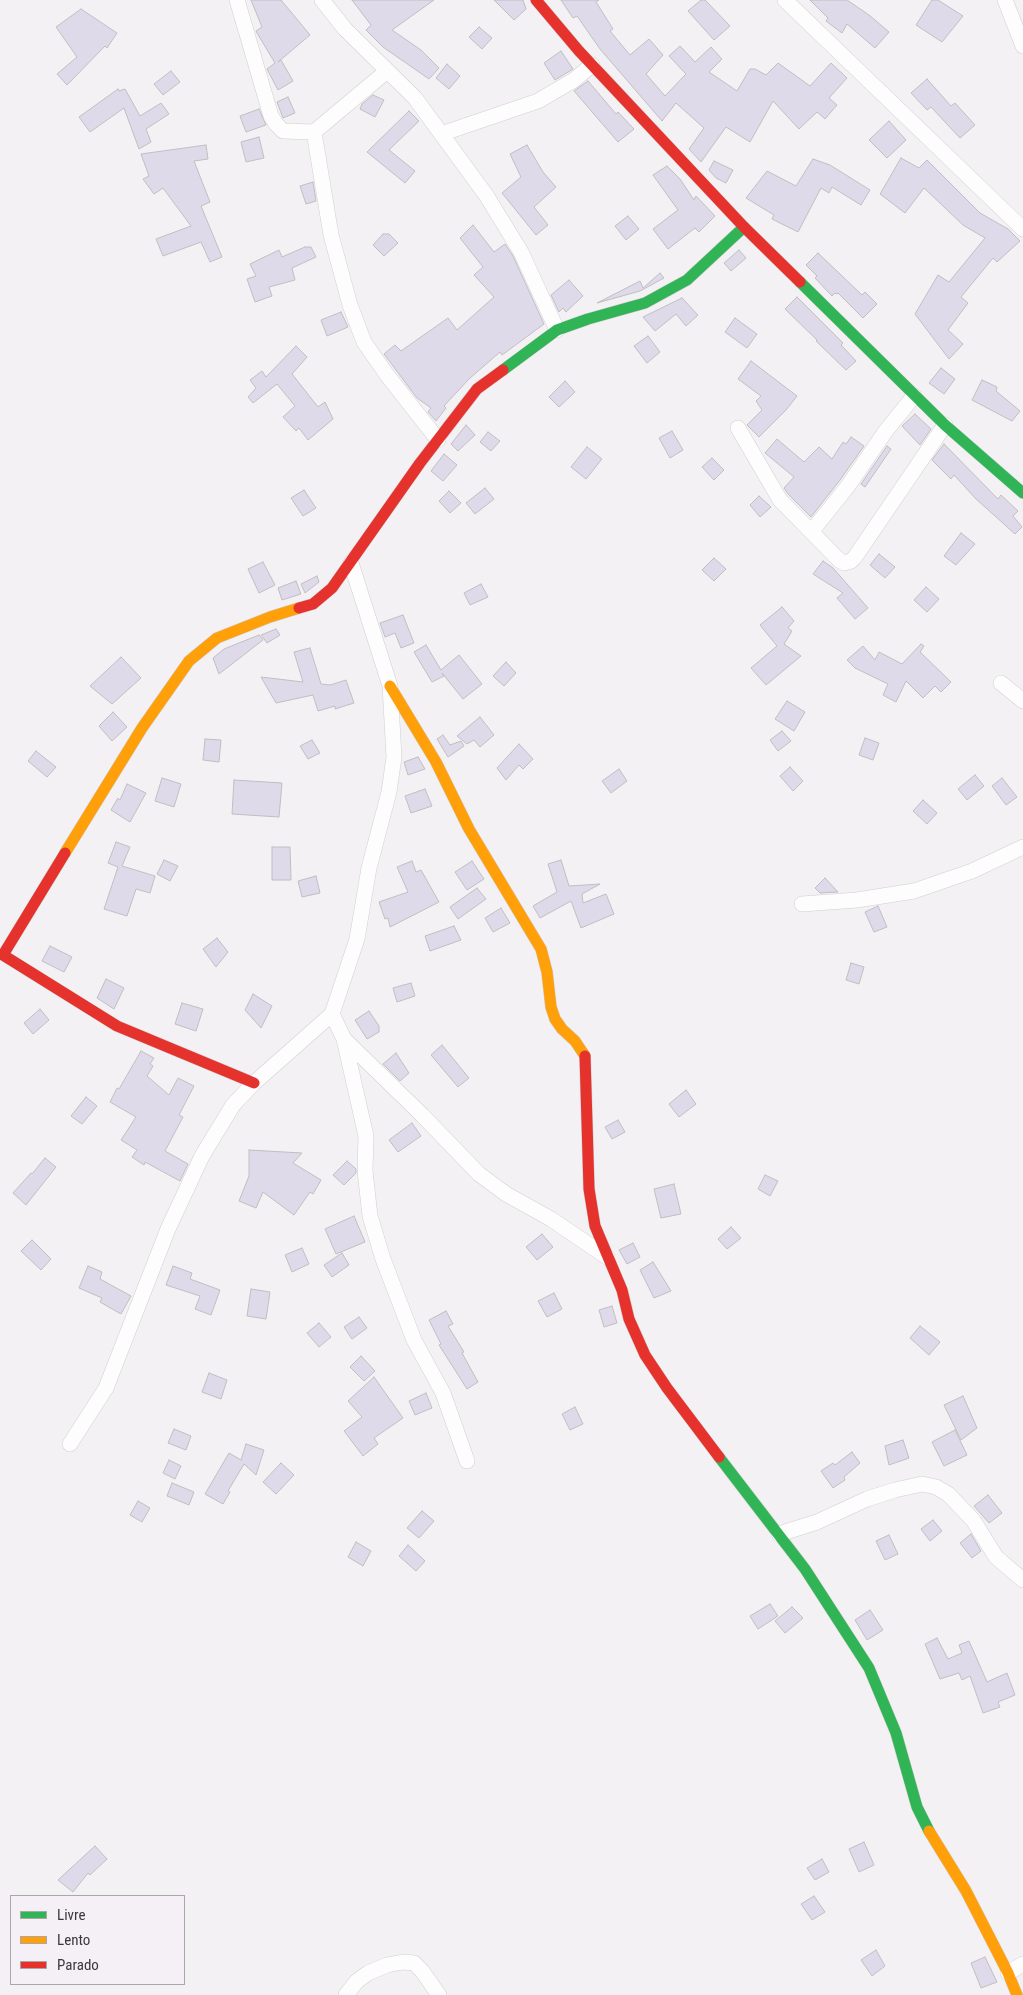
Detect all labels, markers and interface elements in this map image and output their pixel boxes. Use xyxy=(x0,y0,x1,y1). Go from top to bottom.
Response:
legend xyxy=(10,1895,185,1985)
text: Livre xyxy=(57,1906,85,1924)
text: Lento xyxy=(57,1931,90,1949)
text: Parado xyxy=(57,1956,99,1974)

